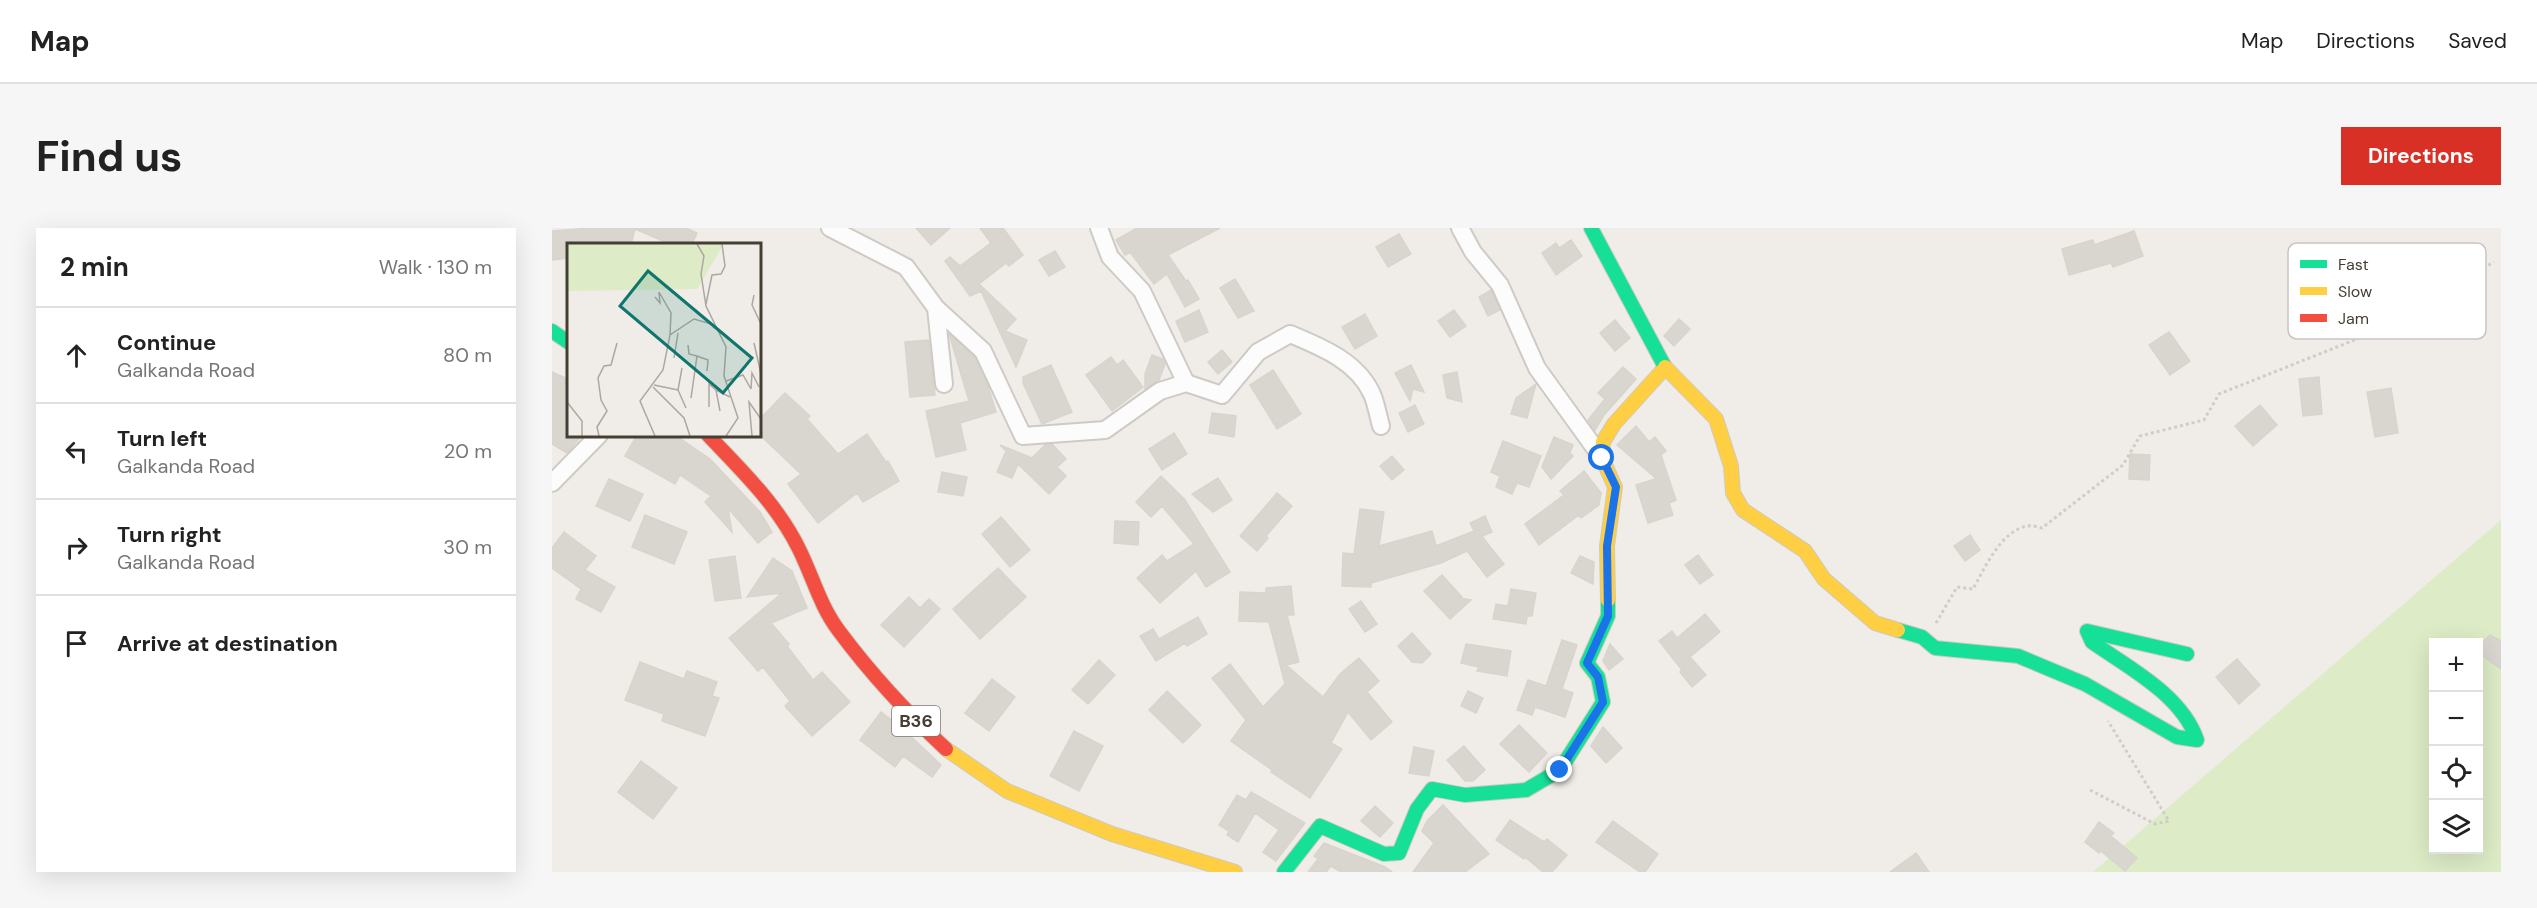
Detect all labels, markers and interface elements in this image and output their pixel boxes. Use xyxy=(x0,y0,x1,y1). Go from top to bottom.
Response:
text: Map xyxy=(30,23,90,60)
text: Map xyxy=(2241,27,2283,55)
text: Directions xyxy=(2316,27,2415,55)
text: Saved xyxy=(2448,27,2507,55)
button: Directions xyxy=(2341,127,2501,185)
text: Find us xyxy=(36,129,182,184)
inset map xyxy=(567,243,760,436)
legend xyxy=(2288,243,2486,339)
text: 2 min xyxy=(60,250,129,284)
text: Walk · 130 m xyxy=(379,254,492,280)
text: Fast xyxy=(2338,254,2369,275)
text: Slow xyxy=(2338,281,2372,302)
text: Jam xyxy=(2338,308,2369,329)
text: Continue xyxy=(117,328,216,357)
icon: ahead xyxy=(60,339,93,372)
text: 80 m xyxy=(443,342,492,368)
text: Galkanda Road xyxy=(117,357,255,383)
text: Turn left xyxy=(117,424,207,453)
icon: left xyxy=(60,435,93,468)
text: 20 m xyxy=(444,438,492,464)
route start xyxy=(1588,444,1614,470)
text: Galkanda Road xyxy=(117,453,255,479)
text: Turn right xyxy=(117,520,222,549)
icon: right xyxy=(60,531,93,564)
text: 30 m xyxy=(443,534,492,560)
text: Galkanda Road xyxy=(117,549,255,575)
icon: arrive xyxy=(60,627,93,660)
text: Arrive at destination xyxy=(117,629,338,658)
map controls xyxy=(2429,638,2483,854)
button: + xyxy=(2429,638,2483,692)
button: − xyxy=(2429,692,2483,746)
road number: B36 xyxy=(892,706,940,736)
button: locate xyxy=(2429,746,2483,800)
route end xyxy=(1546,756,1572,782)
button: layers xyxy=(2429,800,2483,854)

